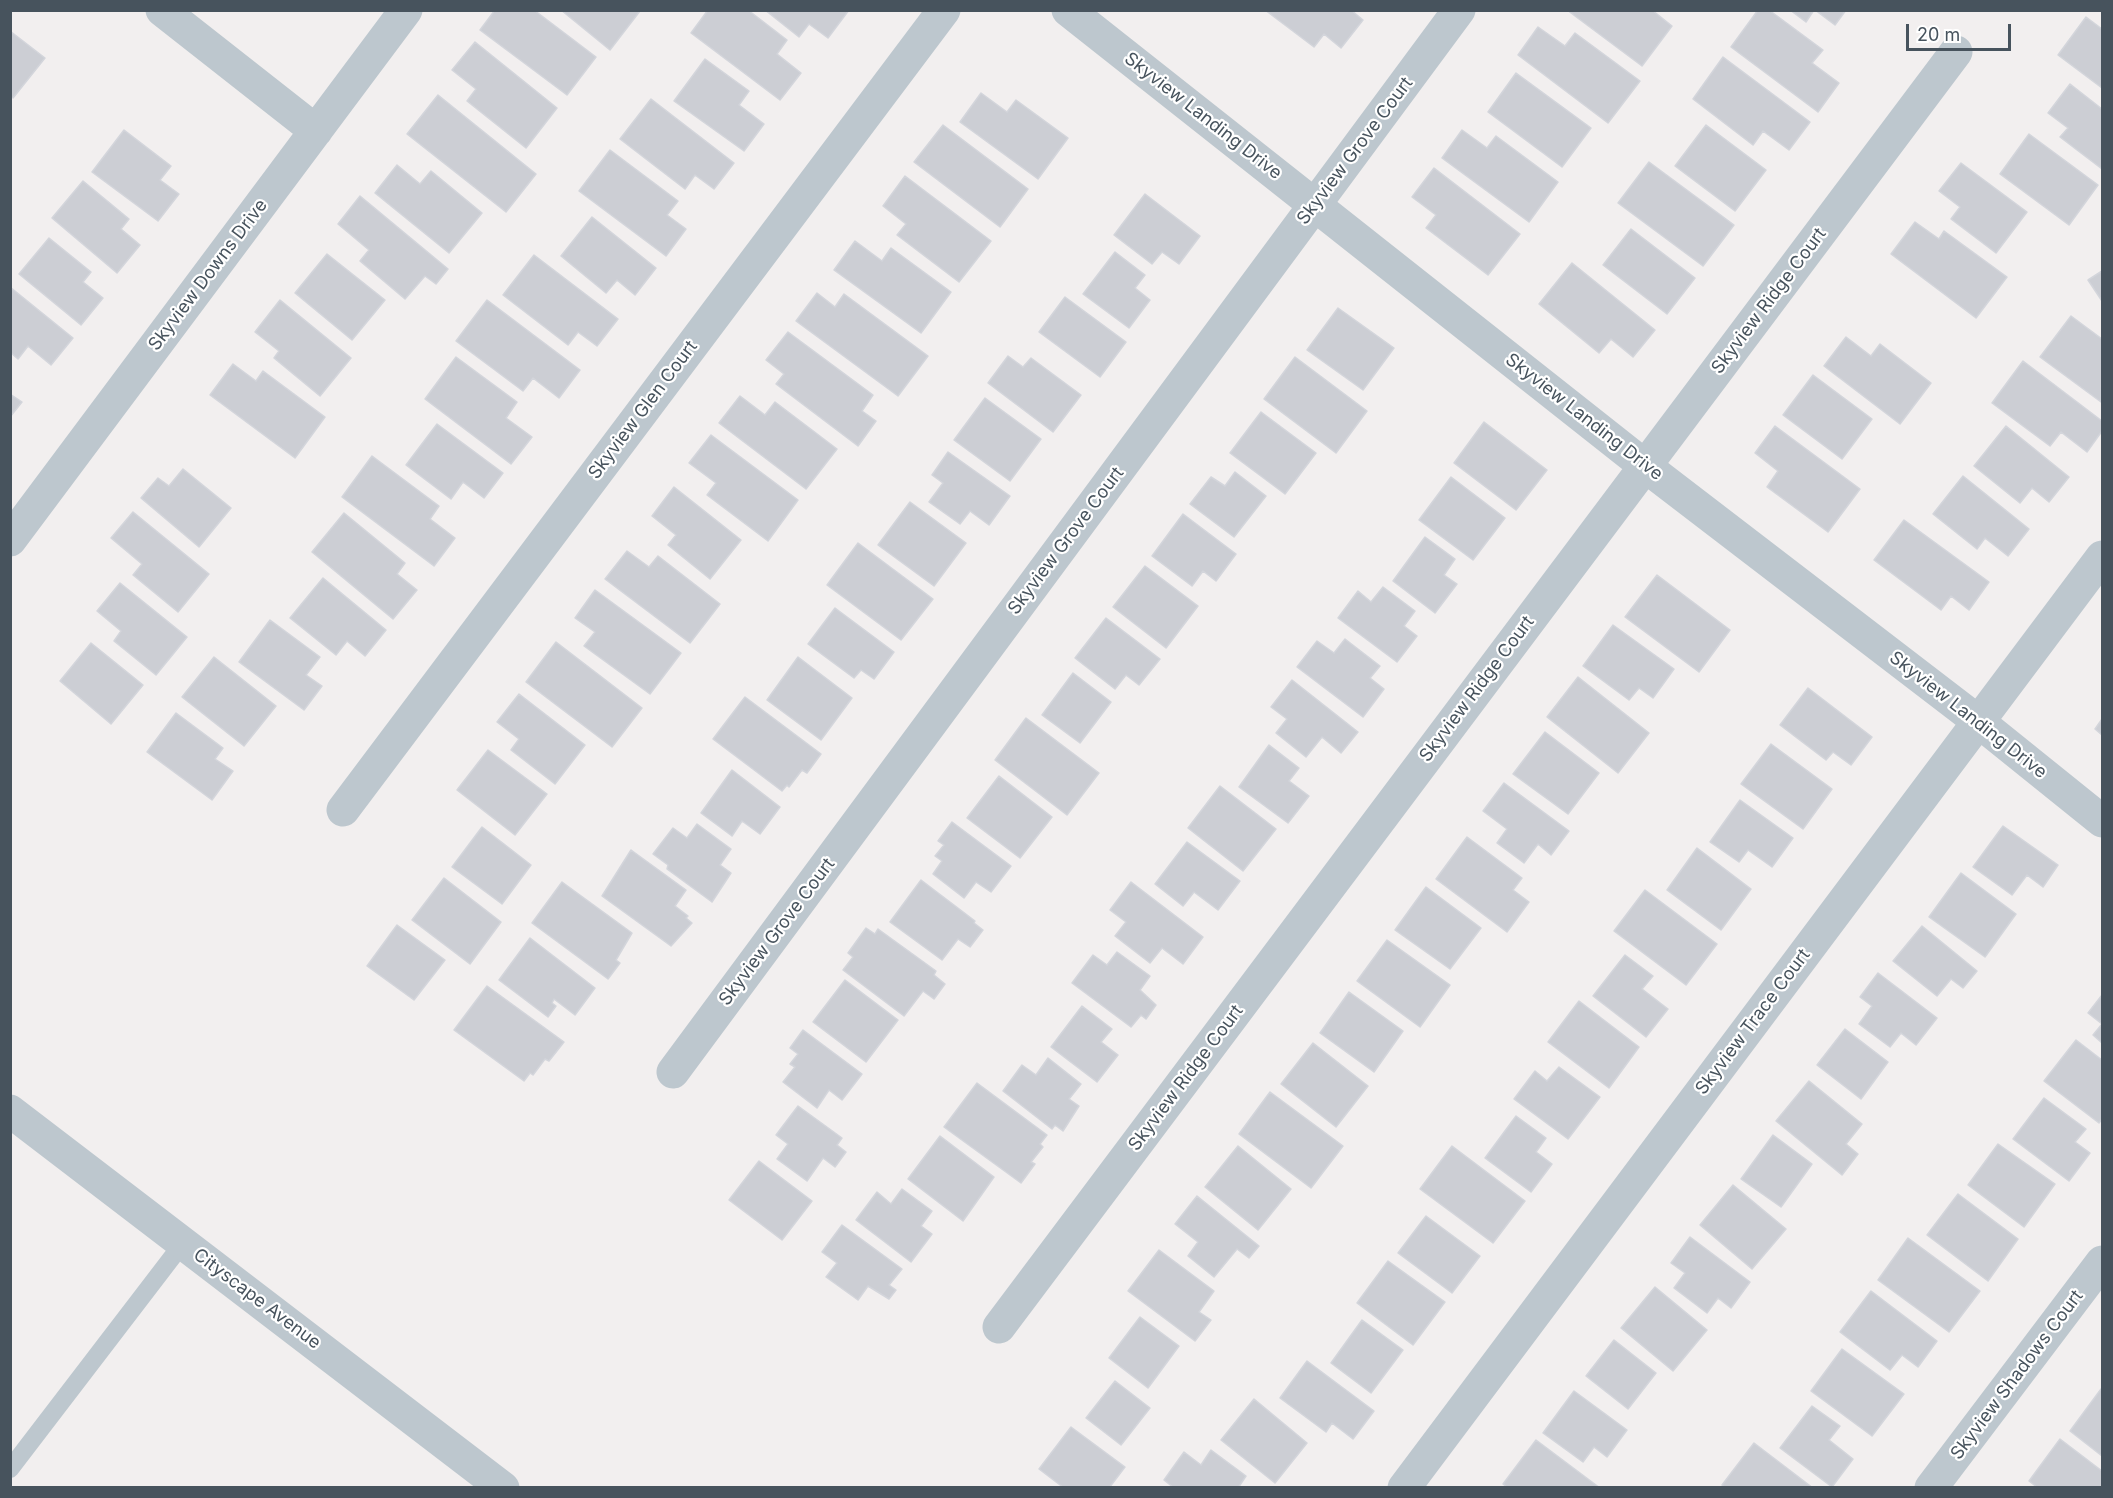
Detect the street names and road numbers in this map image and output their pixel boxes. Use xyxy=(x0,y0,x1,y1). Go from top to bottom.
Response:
street label: Skyview Landing Drive xyxy=(1120,48,1286,184)
street label: Skyview Grove Court xyxy=(1292,73,1418,229)
street label: Skyview Downs Drive xyxy=(144,195,272,355)
street label: Skyview Ridge Court xyxy=(1707,224,1831,378)
street label: Skyview Glen Court xyxy=(584,337,702,483)
street label: Skyview Landing Drive xyxy=(1501,349,1667,485)
street label: Skyview Grove Court xyxy=(1003,463,1129,619)
street label: Skyview Ridge Court xyxy=(1415,612,1539,766)
street label: Skyview Landing Drive xyxy=(1885,647,2051,783)
street label: Skyview Grove Court xyxy=(714,854,840,1010)
street label: Skyview Trace Court xyxy=(1691,945,1815,1099)
street label: Skyview Ridge Court xyxy=(1124,1001,1248,1155)
street label: Cityscape Avenue xyxy=(189,1244,325,1354)
street label: Skyview Shadows Court xyxy=(1946,1286,2088,1464)

